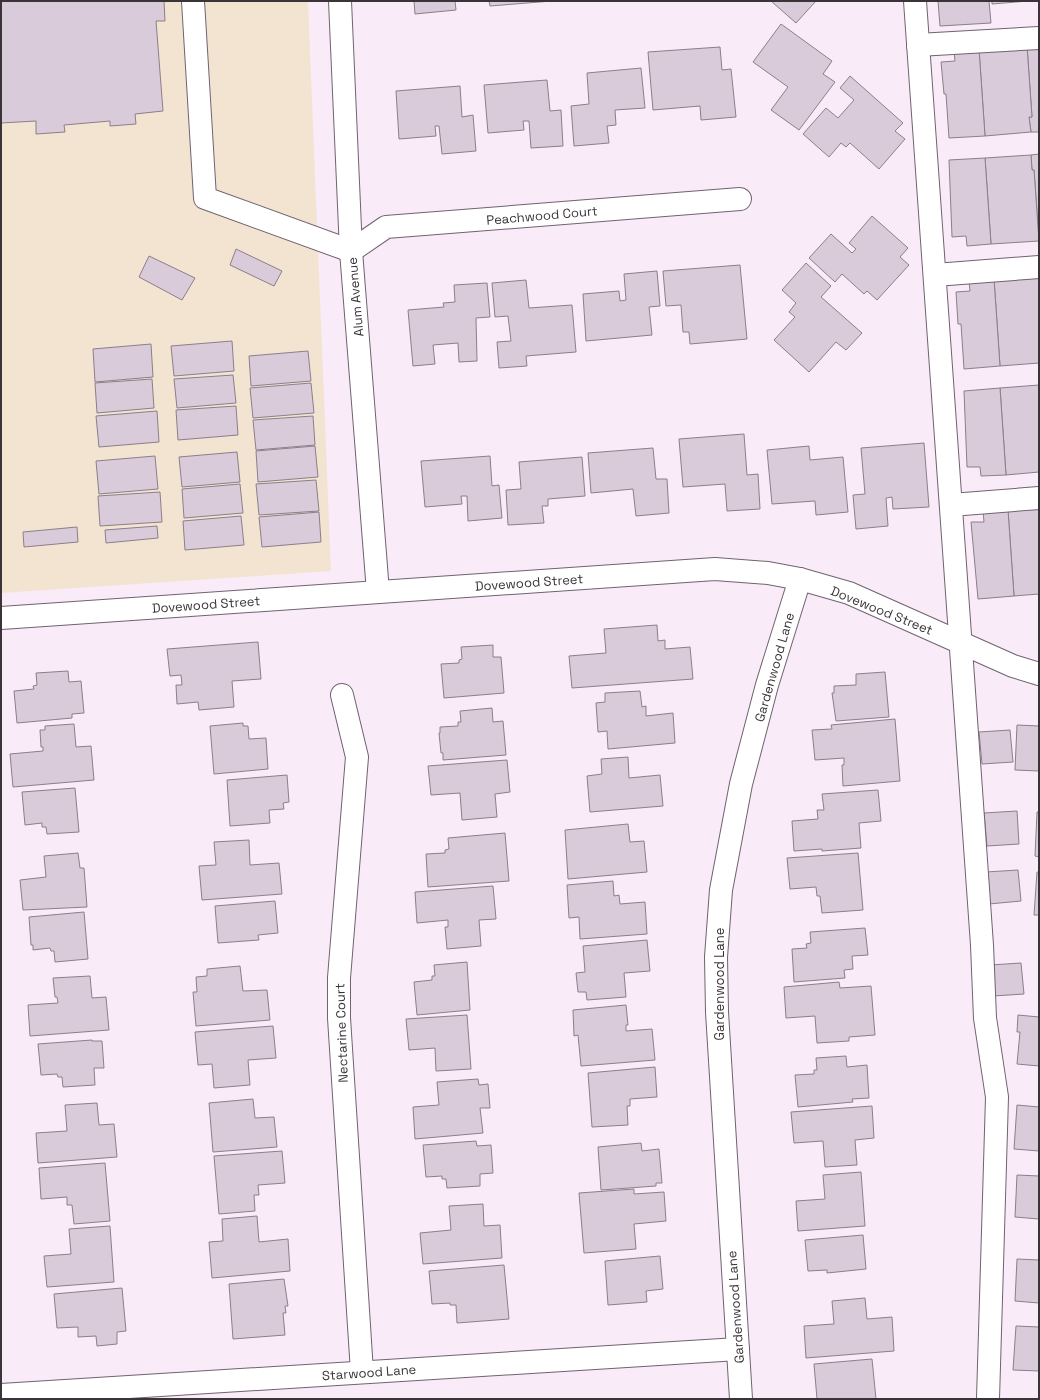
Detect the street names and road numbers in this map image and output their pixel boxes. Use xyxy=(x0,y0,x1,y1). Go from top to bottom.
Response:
street label: Peachwood Court xyxy=(486,202,598,229)
street label: Alum Avenue xyxy=(344,257,367,337)
street label: Dovewood Street xyxy=(474,570,584,595)
street label: Dovewood Street xyxy=(828,582,935,639)
street label: Dovewood Street xyxy=(151,592,261,617)
street label: Gardenwood Lane xyxy=(751,610,798,724)
street label: Gardenwood Lane xyxy=(711,928,728,1041)
street label: Nectarine Court xyxy=(331,983,352,1083)
street label: Gardenwood Lane xyxy=(723,1250,748,1364)
street label: Starwood Lane xyxy=(321,1361,417,1384)

